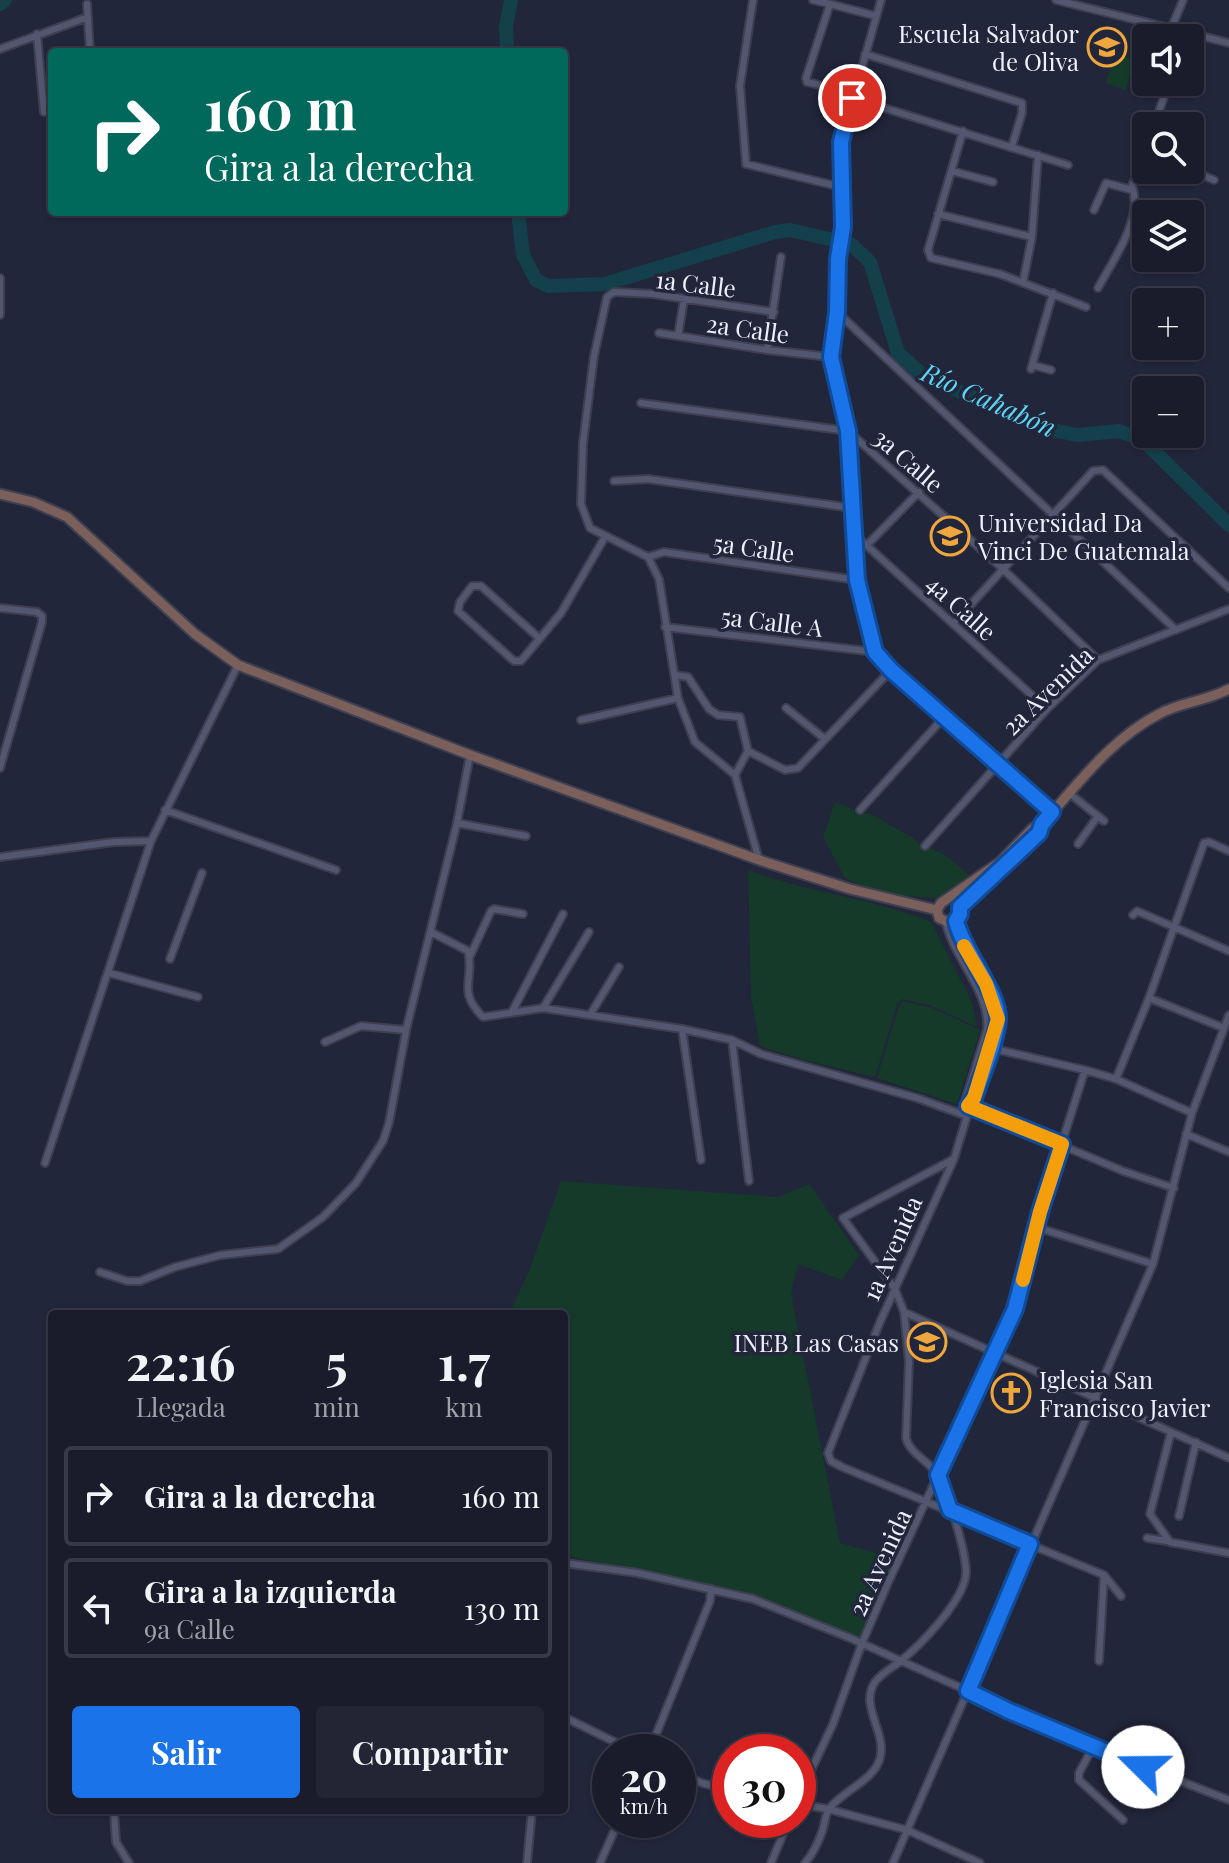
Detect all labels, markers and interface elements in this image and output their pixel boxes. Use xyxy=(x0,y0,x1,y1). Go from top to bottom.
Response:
place label: Escuela Salvador de Oliva xyxy=(898,17,1079,77)
map controls xyxy=(1132,24,1204,448)
button: sound xyxy=(1132,24,1204,96)
school or university icon: Escuela Salvador de Oliva xyxy=(1086,26,1128,68)
pin xyxy=(818,64,886,132)
text: 160 m xyxy=(204,70,357,145)
icon: arrive xyxy=(830,76,874,120)
icon: right xyxy=(72,80,176,184)
button: search xyxy=(1132,112,1204,184)
text: Gira a la derecha xyxy=(204,142,474,190)
button: layers xyxy=(1132,200,1204,272)
street label: 1a Calle xyxy=(654,262,738,304)
button: + xyxy=(1132,288,1204,360)
street label: 2a Calle xyxy=(705,306,791,350)
water label: Río Cahabón xyxy=(915,353,1062,444)
button: − xyxy=(1132,376,1204,448)
street label: 3a Calle xyxy=(867,421,951,499)
place label: Universidad Da Vinci De Guatemala xyxy=(977,506,1189,566)
school or university icon: Universidad Da Vinci De Guatemala xyxy=(929,515,971,557)
street label: 5a Calle xyxy=(711,525,797,569)
street label: 4a Calle xyxy=(920,567,1004,647)
street label: 5a Calle A xyxy=(719,599,825,643)
street label: 2a Avenida xyxy=(995,639,1099,741)
street label: 1a Avenida xyxy=(854,1190,928,1306)
school or university icon: INEB Las Casas xyxy=(906,1321,948,1363)
place label: INEB Las Casas xyxy=(734,1326,899,1358)
text: 22:16 xyxy=(126,1329,235,1393)
text: 5 xyxy=(326,1329,348,1393)
text: 1.7 xyxy=(438,1329,490,1393)
place label: Iglesia San Francisco Javier xyxy=(1039,1363,1211,1423)
church icon: Iglesia San Francisco Javier xyxy=(990,1372,1032,1414)
text: Llegada xyxy=(136,1389,226,1424)
text: min xyxy=(313,1389,360,1424)
text: km xyxy=(445,1389,483,1424)
icon: right xyxy=(76,1474,120,1518)
text: Gira a la derecha xyxy=(144,1476,376,1516)
text: 160 m xyxy=(461,1476,540,1516)
street label: 2a Avenida xyxy=(840,1503,918,1621)
text: Gira a la izquierda xyxy=(144,1571,397,1611)
icon: left xyxy=(76,1586,120,1630)
text: 130 m xyxy=(464,1588,540,1628)
text: 9a Calle xyxy=(144,1611,235,1646)
button: Salir xyxy=(72,1706,300,1798)
button: Compartir xyxy=(316,1706,544,1798)
position arrow xyxy=(1101,1725,1185,1809)
speed limit sign: 30 xyxy=(712,1734,816,1838)
text: 20 xyxy=(621,1749,667,1802)
text: km/h xyxy=(620,1792,668,1819)

